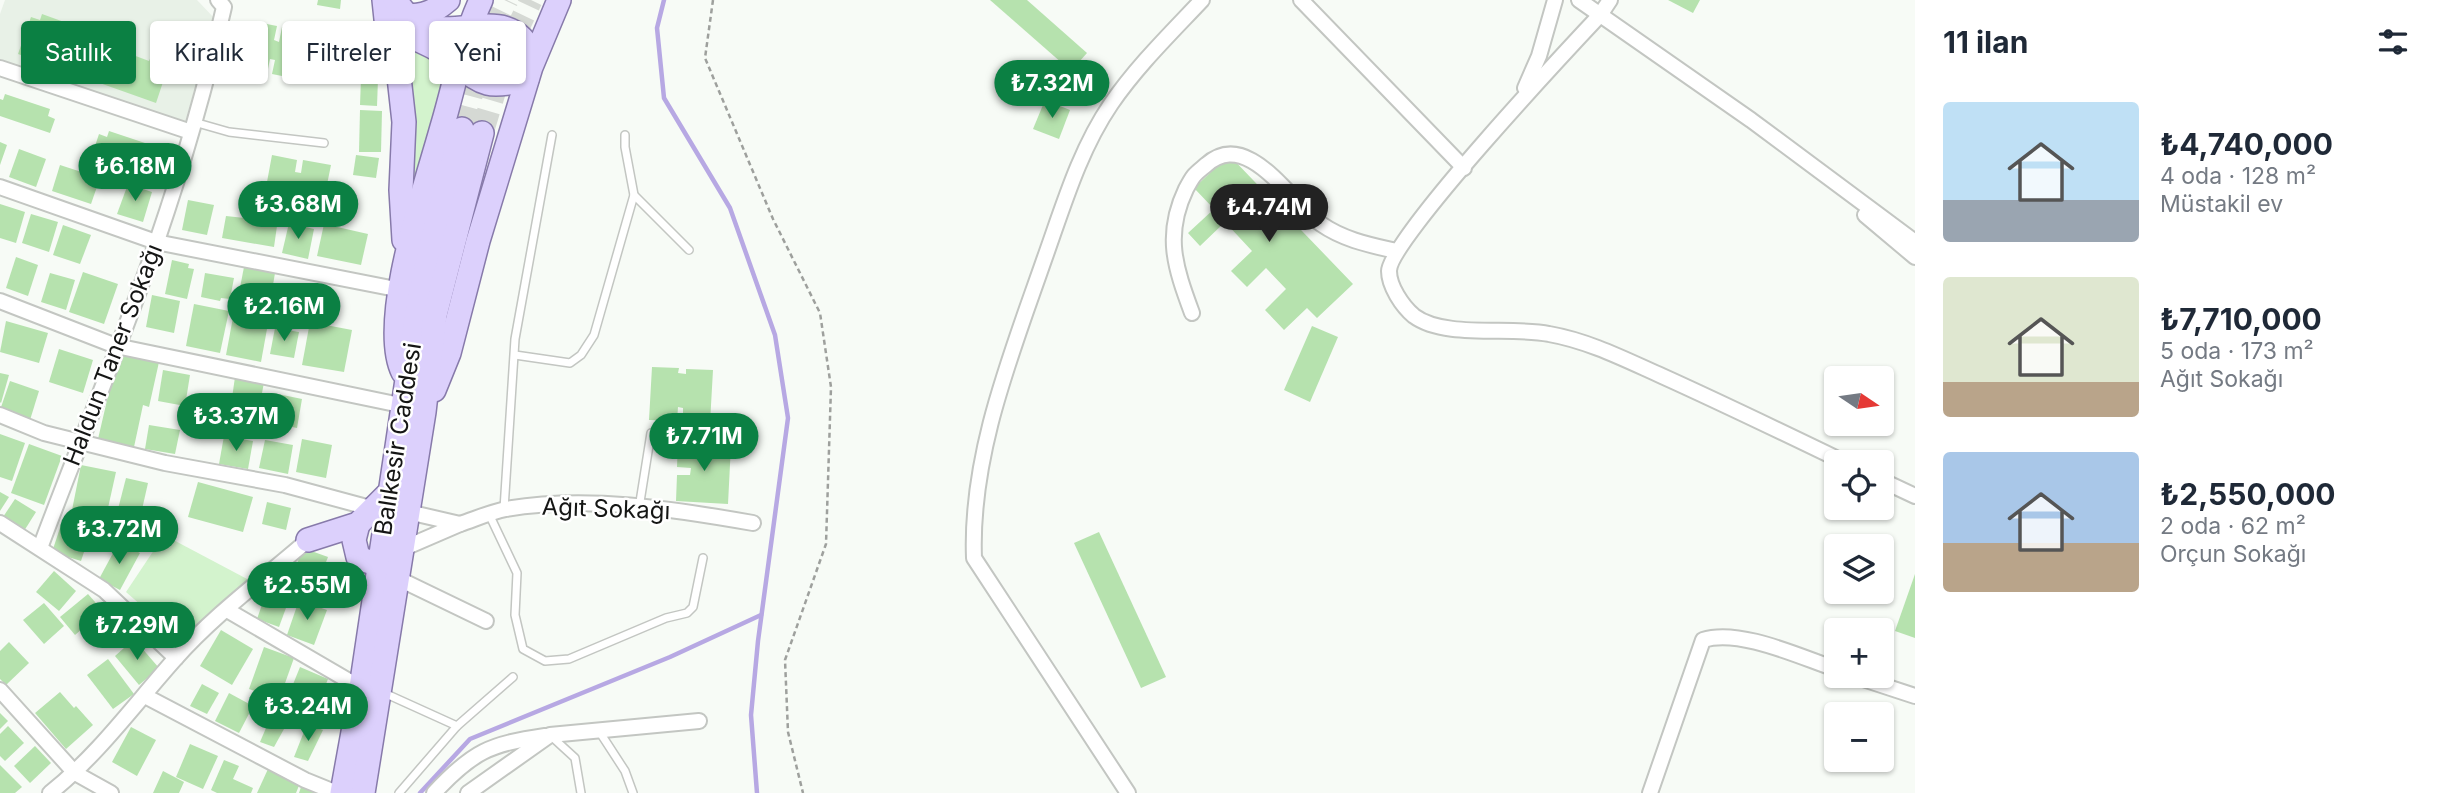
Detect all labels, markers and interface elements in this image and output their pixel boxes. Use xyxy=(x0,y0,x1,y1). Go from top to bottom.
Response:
chip: Satılık xyxy=(21,21,136,84)
chip: Kiralık xyxy=(150,21,268,84)
chip: Filtreler xyxy=(282,21,415,84)
chip: Yeni xyxy=(429,21,526,84)
icon: filters xyxy=(2374,23,2412,61)
text: 11 ilan xyxy=(1943,24,2028,60)
pin: ₺7.32M xyxy=(995,60,1109,120)
text: ₺7.32M xyxy=(1010,69,1094,97)
text: ₺4,740,000 xyxy=(2160,126,2333,162)
icon: home xyxy=(1999,130,2083,214)
pin: ₺6.18M xyxy=(78,144,192,203)
text: ₺6.18M xyxy=(95,152,176,180)
text: 4 oda · 128 m² xyxy=(2160,162,2316,190)
pin: ₺3.68M xyxy=(241,182,355,241)
pin: ₺4.74M xyxy=(1212,184,1326,244)
text: ₺3.68M xyxy=(254,190,342,218)
text: Müstakil ev xyxy=(2160,190,2283,218)
text: ₺4.74M xyxy=(1226,193,1312,221)
street label: Haldun Taner Sokağı xyxy=(57,240,168,470)
pin: ₺2.16M xyxy=(227,284,341,343)
text: ₺2.16M xyxy=(243,292,325,320)
text: ₺7,710,000 xyxy=(2160,301,2322,337)
icon: home xyxy=(1999,305,2083,389)
text: 5 oda · 173 m² xyxy=(2160,337,2314,365)
street label: Balıkesir Caddesi xyxy=(368,341,427,537)
text: Ağıt Sokağı xyxy=(2160,365,2283,393)
north arrow xyxy=(1824,366,1894,436)
map controls xyxy=(1824,366,1894,772)
pin: ₺3.37M xyxy=(179,393,293,453)
text: ₺3.37M xyxy=(193,402,279,430)
pin: ₺7.71M xyxy=(647,414,761,473)
text: ₺7.71M xyxy=(665,422,743,450)
button: locate xyxy=(1824,450,1894,520)
text: ₺2,550,000 xyxy=(2160,476,2336,512)
icon: home xyxy=(1999,480,2083,564)
street label: Ağıt Sokağı xyxy=(541,492,671,525)
pin: ₺3.72M xyxy=(62,506,176,566)
text: 2 oda · 62 m² xyxy=(2160,512,2306,540)
text: ₺3.72M xyxy=(76,515,162,543)
button: layers xyxy=(1824,534,1894,604)
text: Orçun Sokağı xyxy=(2160,540,2306,568)
pin: ₺2.55M xyxy=(250,562,364,622)
text: ₺2.55M xyxy=(263,571,351,599)
pin: ₺7.29M xyxy=(80,602,194,662)
text: ₺7.29M xyxy=(95,611,179,639)
button: + xyxy=(1824,618,1894,688)
pin: ₺3.24M xyxy=(251,684,365,743)
text: ₺3.24M xyxy=(264,692,352,720)
button: − xyxy=(1824,702,1894,772)

